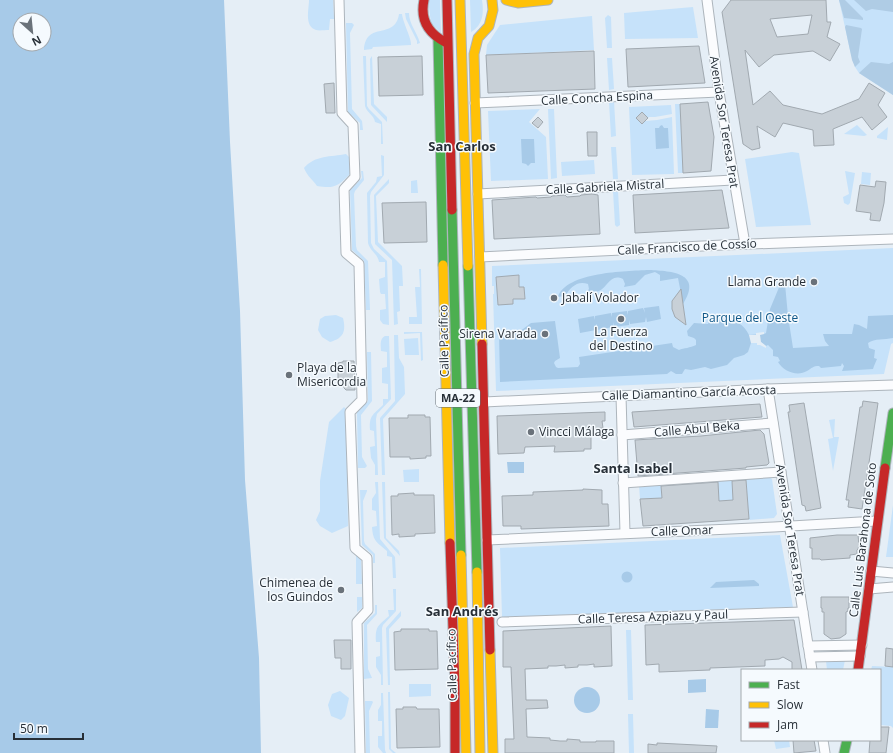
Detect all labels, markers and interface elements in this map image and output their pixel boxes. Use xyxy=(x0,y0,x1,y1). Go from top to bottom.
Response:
north arrow xyxy=(12,12,52,52)
text: N xyxy=(29,33,44,50)
street label: Avenida Sor Teresa Prat xyxy=(706,55,743,189)
street label: Calle Concha Espina xyxy=(541,86,653,109)
district label: San Carlos xyxy=(428,137,496,155)
street label: Calle Gabriela Mistral xyxy=(545,175,665,198)
street label: Calle Francisco de Cossío xyxy=(617,234,757,259)
place label: Llama Grande xyxy=(727,273,806,290)
marker: Llama Grande xyxy=(809,277,819,287)
place label: Jabalí Volador xyxy=(561,289,639,306)
marker: Jabalí Volador xyxy=(549,293,559,303)
street label: Calle Pacífico xyxy=(434,304,453,378)
park label: Parque del Oeste xyxy=(702,309,798,326)
marker: La Fuerza del Destino xyxy=(616,314,626,324)
place label: La Fuerza del Destino xyxy=(589,323,653,354)
place label: Sirena Varada xyxy=(459,325,537,342)
marker: Sirena Varada xyxy=(540,329,550,339)
place label: Playa de la Misericordia xyxy=(297,359,366,390)
marker: Playa de la Misericordia xyxy=(284,370,294,380)
street label: Calle Diamantino García Acosta xyxy=(601,381,777,404)
road number: MA-22 xyxy=(436,389,480,407)
street label: Calle Abul Beka xyxy=(653,416,741,441)
place label: Vincci Málaga xyxy=(539,423,615,440)
marker: Vincci Málaga xyxy=(526,427,536,437)
district label: Santa Isabel xyxy=(594,459,672,477)
street label: Calle Luis Barahona de Soto xyxy=(845,462,880,618)
street label: Avenida Sor Teresa Prat xyxy=(772,463,809,597)
street label: Calle Omar xyxy=(651,521,713,540)
place label: Chimenea de los Guindos xyxy=(259,574,333,605)
marker: Chimenea de los Guindos xyxy=(336,585,346,595)
district label: San Andrés xyxy=(426,602,498,620)
street label: Calle Teresa Azpiazu y Paul xyxy=(578,605,728,628)
street label: Calle Pacífico xyxy=(442,628,461,702)
legend xyxy=(741,669,881,741)
text: Fast xyxy=(777,676,800,693)
text: Slow xyxy=(777,696,804,713)
scale bar xyxy=(14,715,83,741)
text: Jam xyxy=(776,716,798,733)
text: 50 m xyxy=(20,720,48,737)

